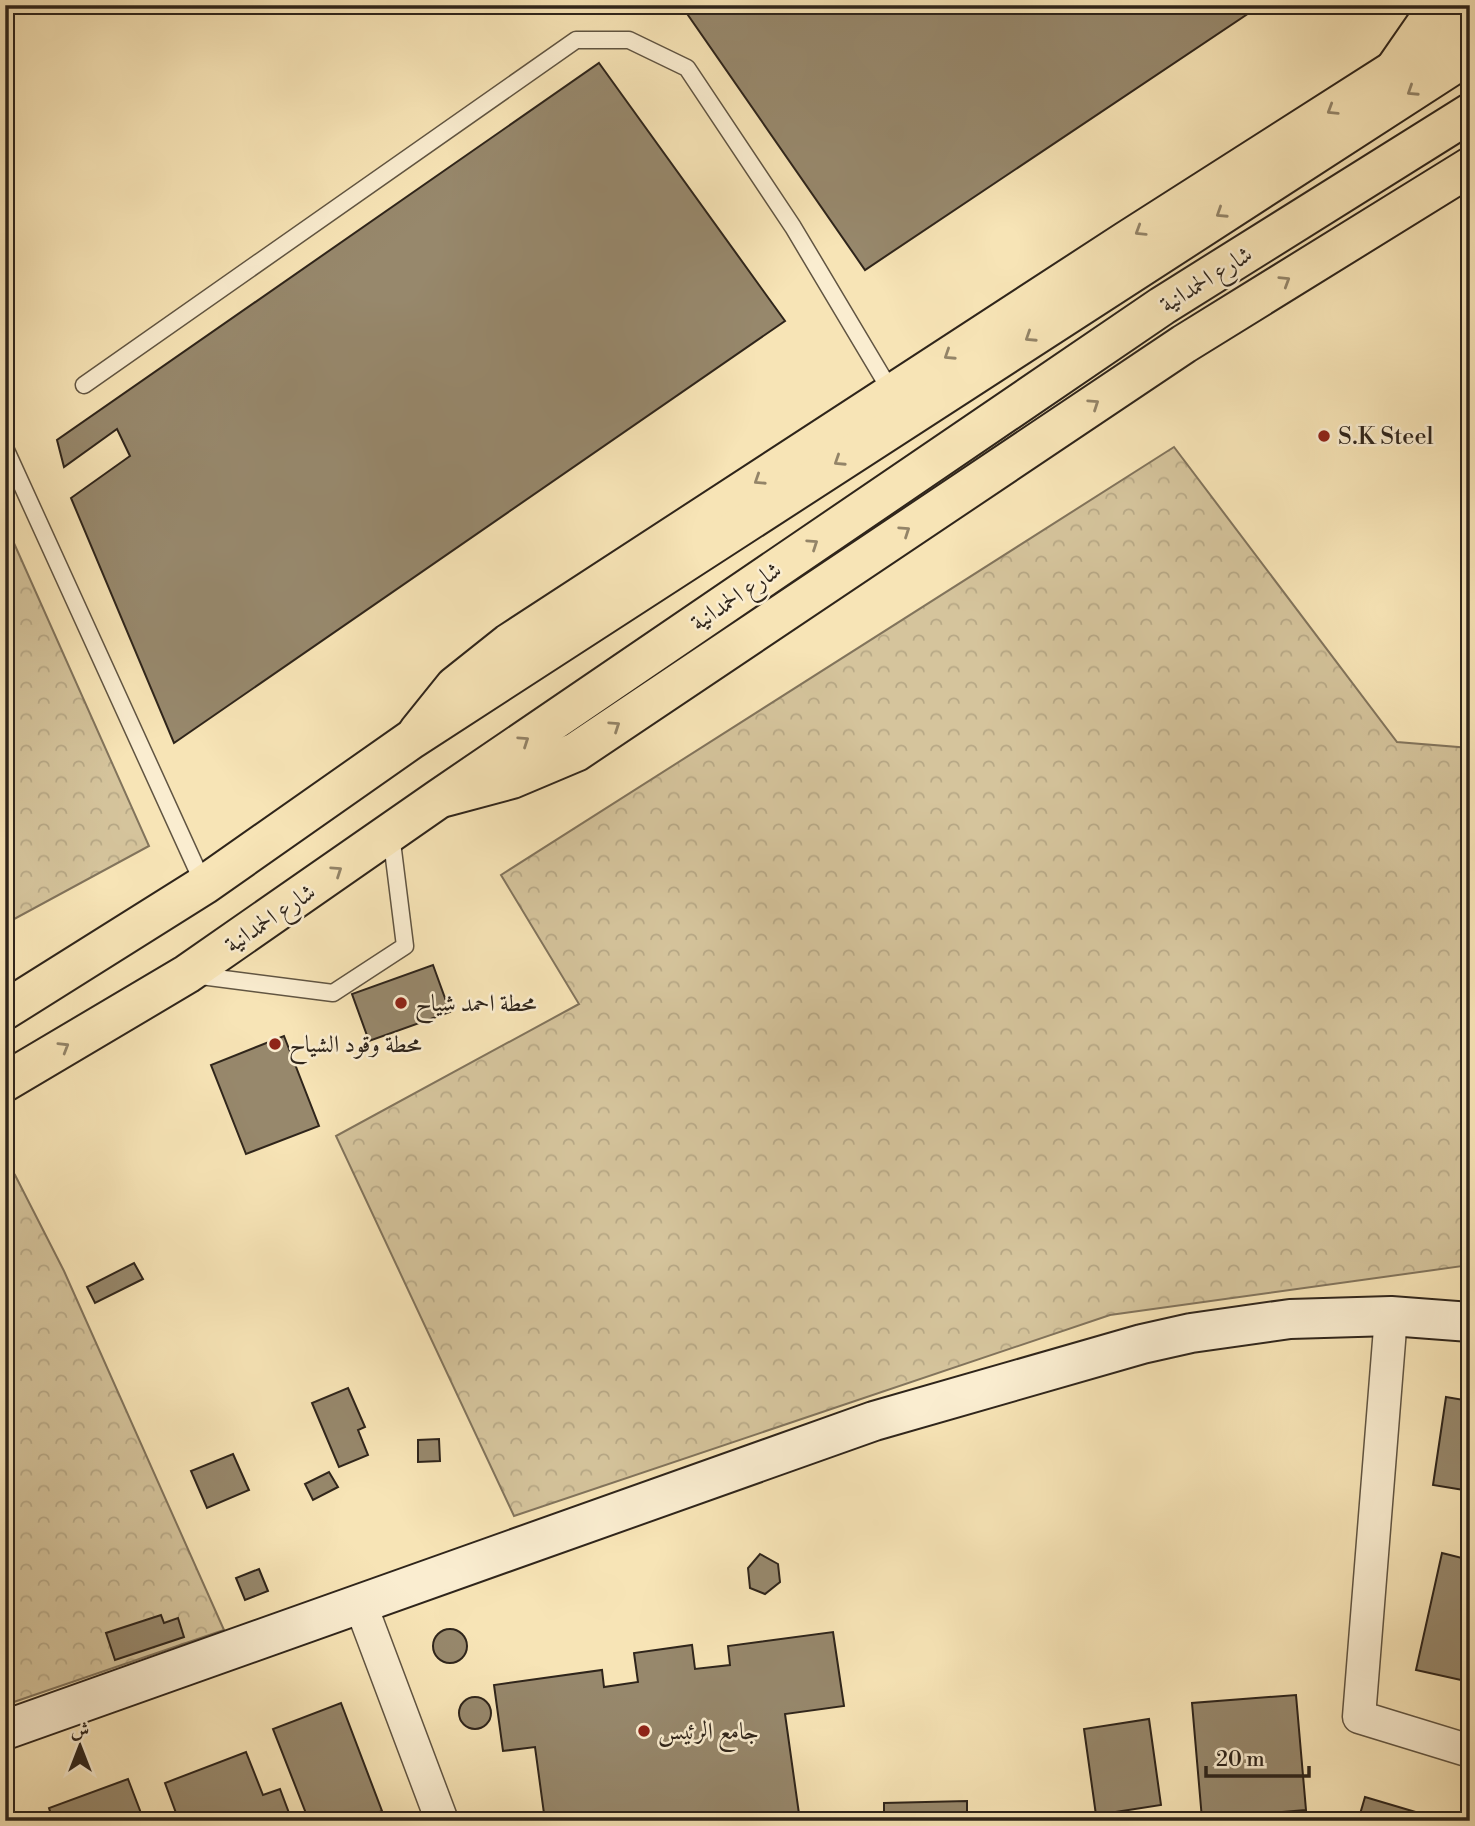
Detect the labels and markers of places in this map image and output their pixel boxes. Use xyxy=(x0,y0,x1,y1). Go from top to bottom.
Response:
place label: S.K Steel xyxy=(1338,422,1434,452)
marker: S.K Steel xyxy=(1316,428,1332,444)
place label: محطة احمد شياح xyxy=(415,989,537,1024)
marker: محطة احمد شياح xyxy=(393,995,409,1011)
place label: محطة وقود الشياح xyxy=(289,1030,422,1065)
marker: محطة وقود الشياح xyxy=(267,1036,283,1052)
place label: جامع الرئيس xyxy=(658,1717,759,1753)
marker: جامع الرئيس xyxy=(636,1723,652,1739)

